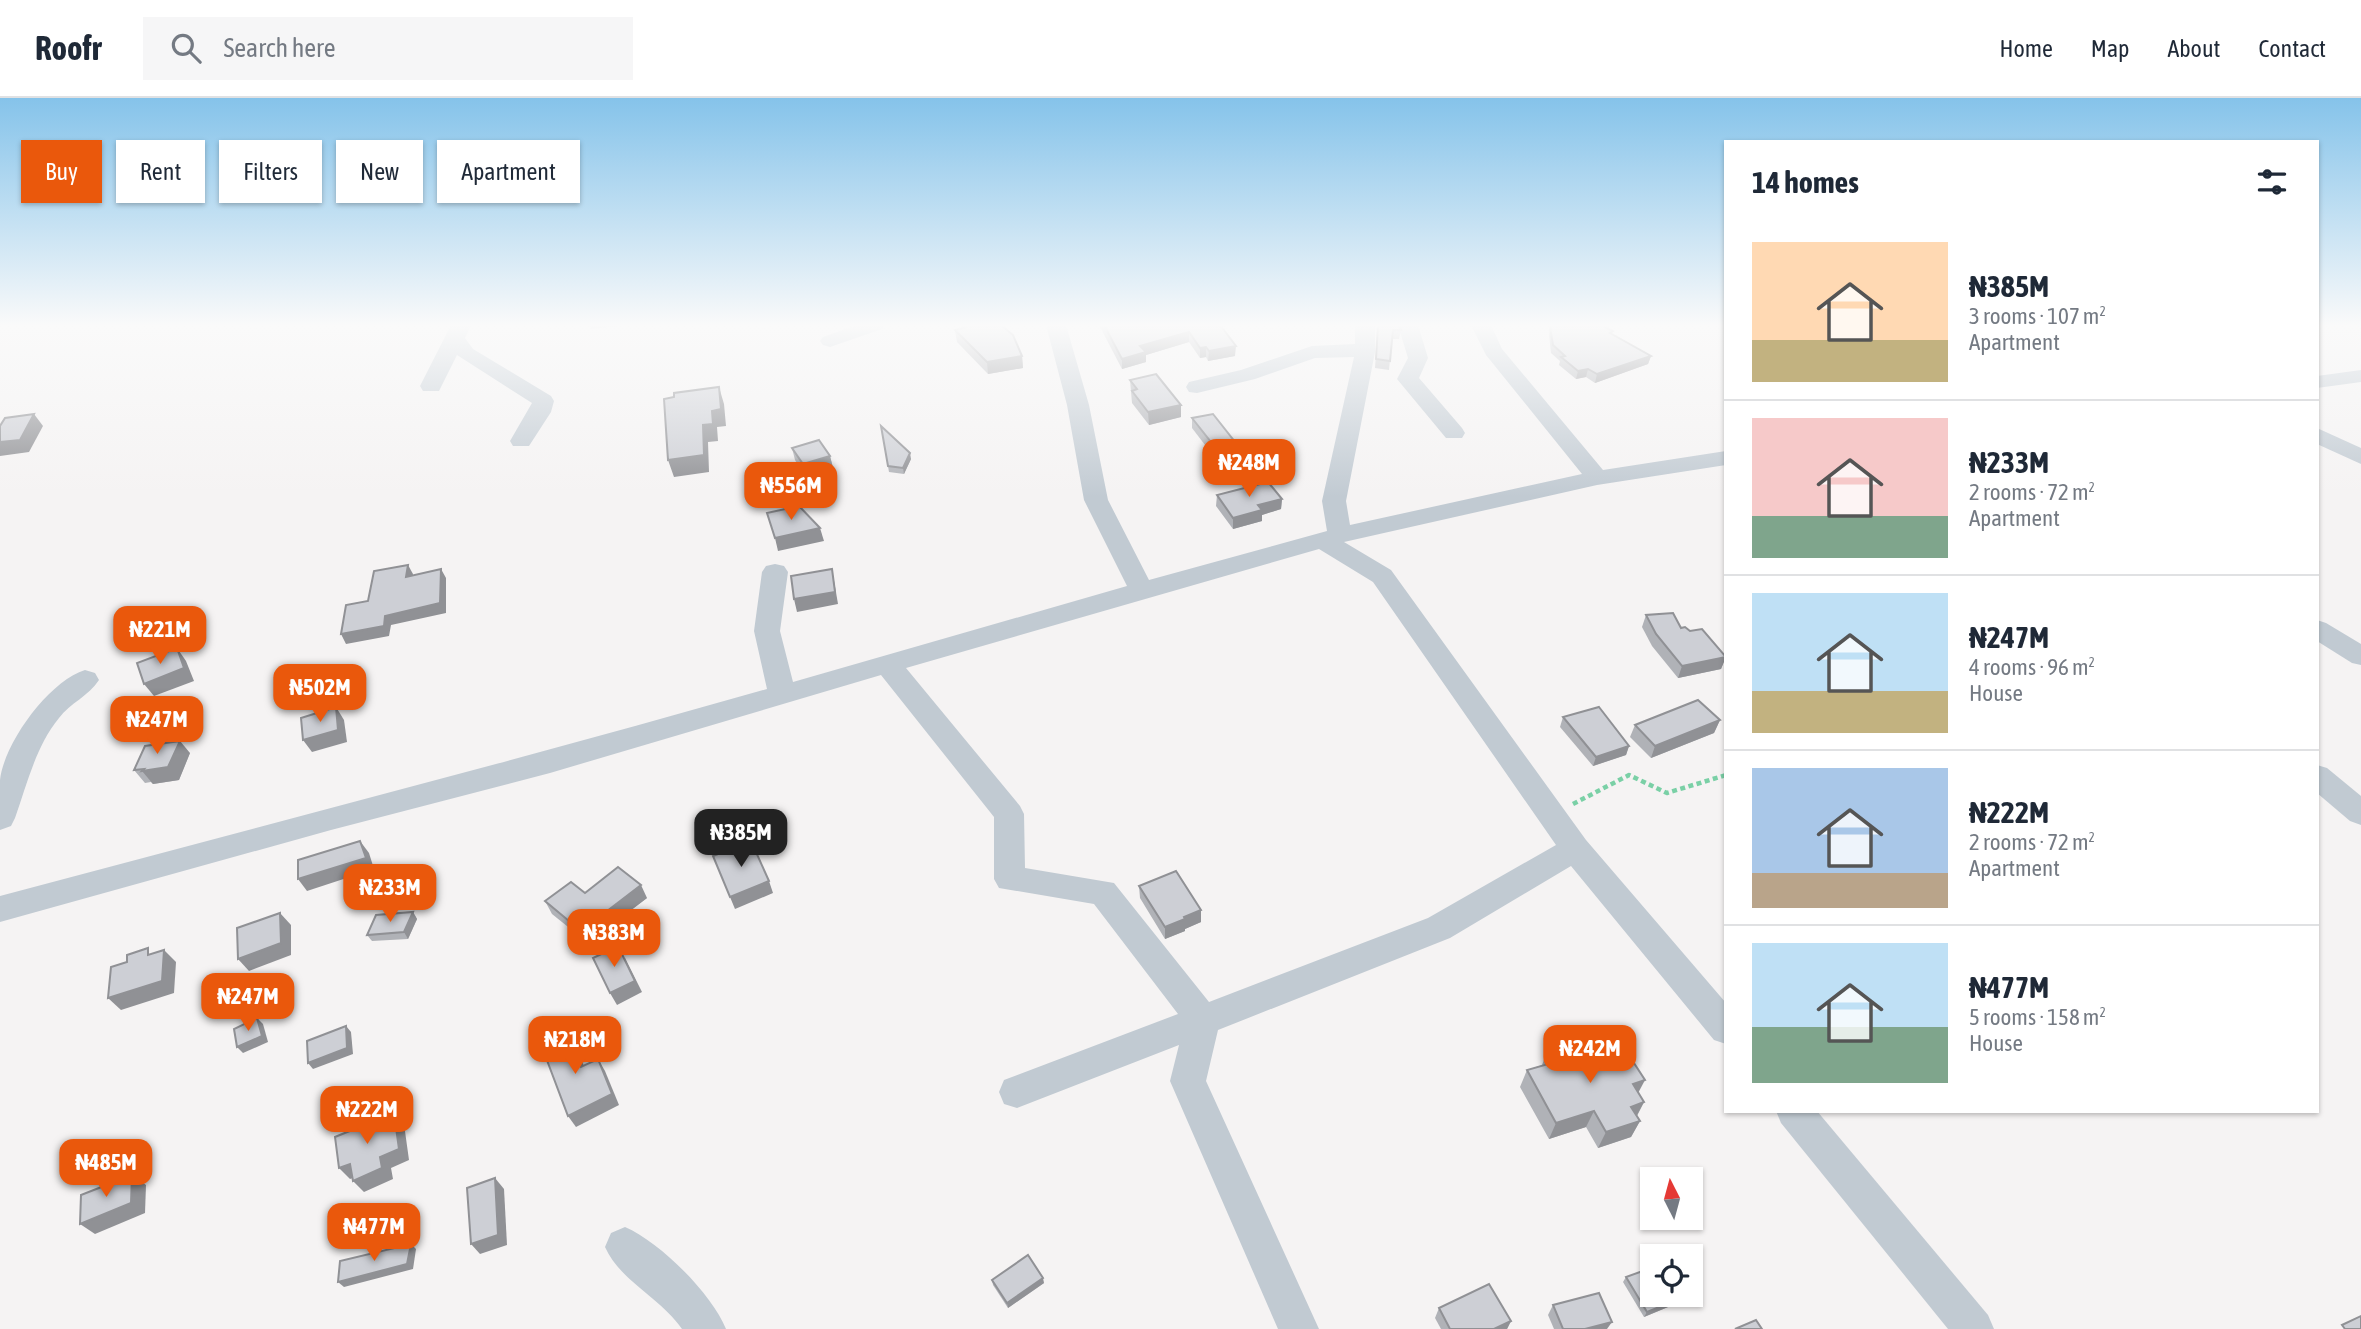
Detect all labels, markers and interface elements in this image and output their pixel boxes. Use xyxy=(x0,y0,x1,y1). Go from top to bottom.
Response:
search box xyxy=(143,17,633,80)
text: Roofr xyxy=(35,29,101,67)
icon: search xyxy=(167,29,205,67)
text: Search here xyxy=(223,33,336,63)
text: Home xyxy=(1999,35,2053,62)
text: Map xyxy=(2091,35,2129,62)
text: About xyxy=(2167,35,2220,62)
text: Contact xyxy=(2258,35,2326,62)
chip: Buy xyxy=(21,140,102,203)
chip: Rent xyxy=(116,140,205,203)
chip: Filters xyxy=(219,140,322,203)
chip: New xyxy=(336,140,423,203)
chip: Apartment xyxy=(437,140,580,203)
icon: filters xyxy=(2253,163,2291,201)
text: 14 homes xyxy=(1752,165,1859,199)
text: ₦385M xyxy=(1969,269,2049,303)
icon: home xyxy=(1808,270,1892,354)
text: 3 rooms · 107 m² xyxy=(1969,303,2106,329)
text: Apartment xyxy=(1969,329,2060,355)
pin: ₦248M xyxy=(1200,440,1298,499)
text: ₦233M xyxy=(1969,445,2049,479)
icon: home xyxy=(1808,446,1892,530)
text: ₦248M xyxy=(1218,449,1280,475)
pin: ₦556M xyxy=(742,462,840,522)
text: ₦556M xyxy=(760,472,822,498)
text: 2 rooms · 72 m² xyxy=(1969,479,2095,505)
text: Apartment xyxy=(1969,505,2060,531)
pin: ₦221M xyxy=(111,606,209,666)
text: ₦221M xyxy=(129,616,191,642)
text: ₦247M xyxy=(1969,620,2049,654)
icon: home xyxy=(1808,621,1892,705)
text: 4 rooms · 96 m² xyxy=(1969,654,2095,680)
pin: ₦502M xyxy=(271,664,369,724)
text: ₦502M xyxy=(289,674,351,700)
text: House xyxy=(1969,680,2023,706)
pin: ₦247M xyxy=(108,696,206,756)
text: ₦247M xyxy=(126,706,188,732)
text: ₦222M xyxy=(1969,795,2049,829)
icon: home xyxy=(1808,796,1892,880)
pin: ₦385M xyxy=(692,810,790,869)
text: ₦385M xyxy=(710,819,772,845)
text: 2 rooms · 72 m² xyxy=(1969,829,2095,855)
text: Apartment xyxy=(1969,855,2060,881)
pin: ₦233M xyxy=(341,864,439,924)
text: ₦233M xyxy=(359,874,421,900)
pin: ₦383M xyxy=(565,910,663,969)
text: ₦383M xyxy=(583,919,645,945)
text: ₦477M xyxy=(1969,970,2049,1004)
icon: home xyxy=(1808,971,1892,1055)
pin: ₦247M xyxy=(199,974,297,1033)
text: ₦247M xyxy=(217,983,279,1009)
text: 5 rooms · 158 m² xyxy=(1969,1004,2106,1030)
pin: ₦218M xyxy=(526,1016,624,1076)
text: ₦218M xyxy=(544,1026,606,1052)
pin: ₦242M xyxy=(1541,1026,1639,1085)
text: House xyxy=(1969,1030,2023,1056)
text: ₦242M xyxy=(1559,1035,1621,1061)
pin: ₦222M xyxy=(318,1086,416,1146)
text: ₦222M xyxy=(336,1096,398,1122)
pin: ₦485M xyxy=(57,1140,155,1199)
text: ₦485M xyxy=(75,1149,137,1175)
north arrow xyxy=(1640,1167,1703,1230)
map controls xyxy=(1640,1167,1703,1307)
pin: ₦477M xyxy=(325,1204,423,1263)
text: ₦477M xyxy=(343,1213,405,1239)
button: locate xyxy=(1640,1244,1703,1307)

